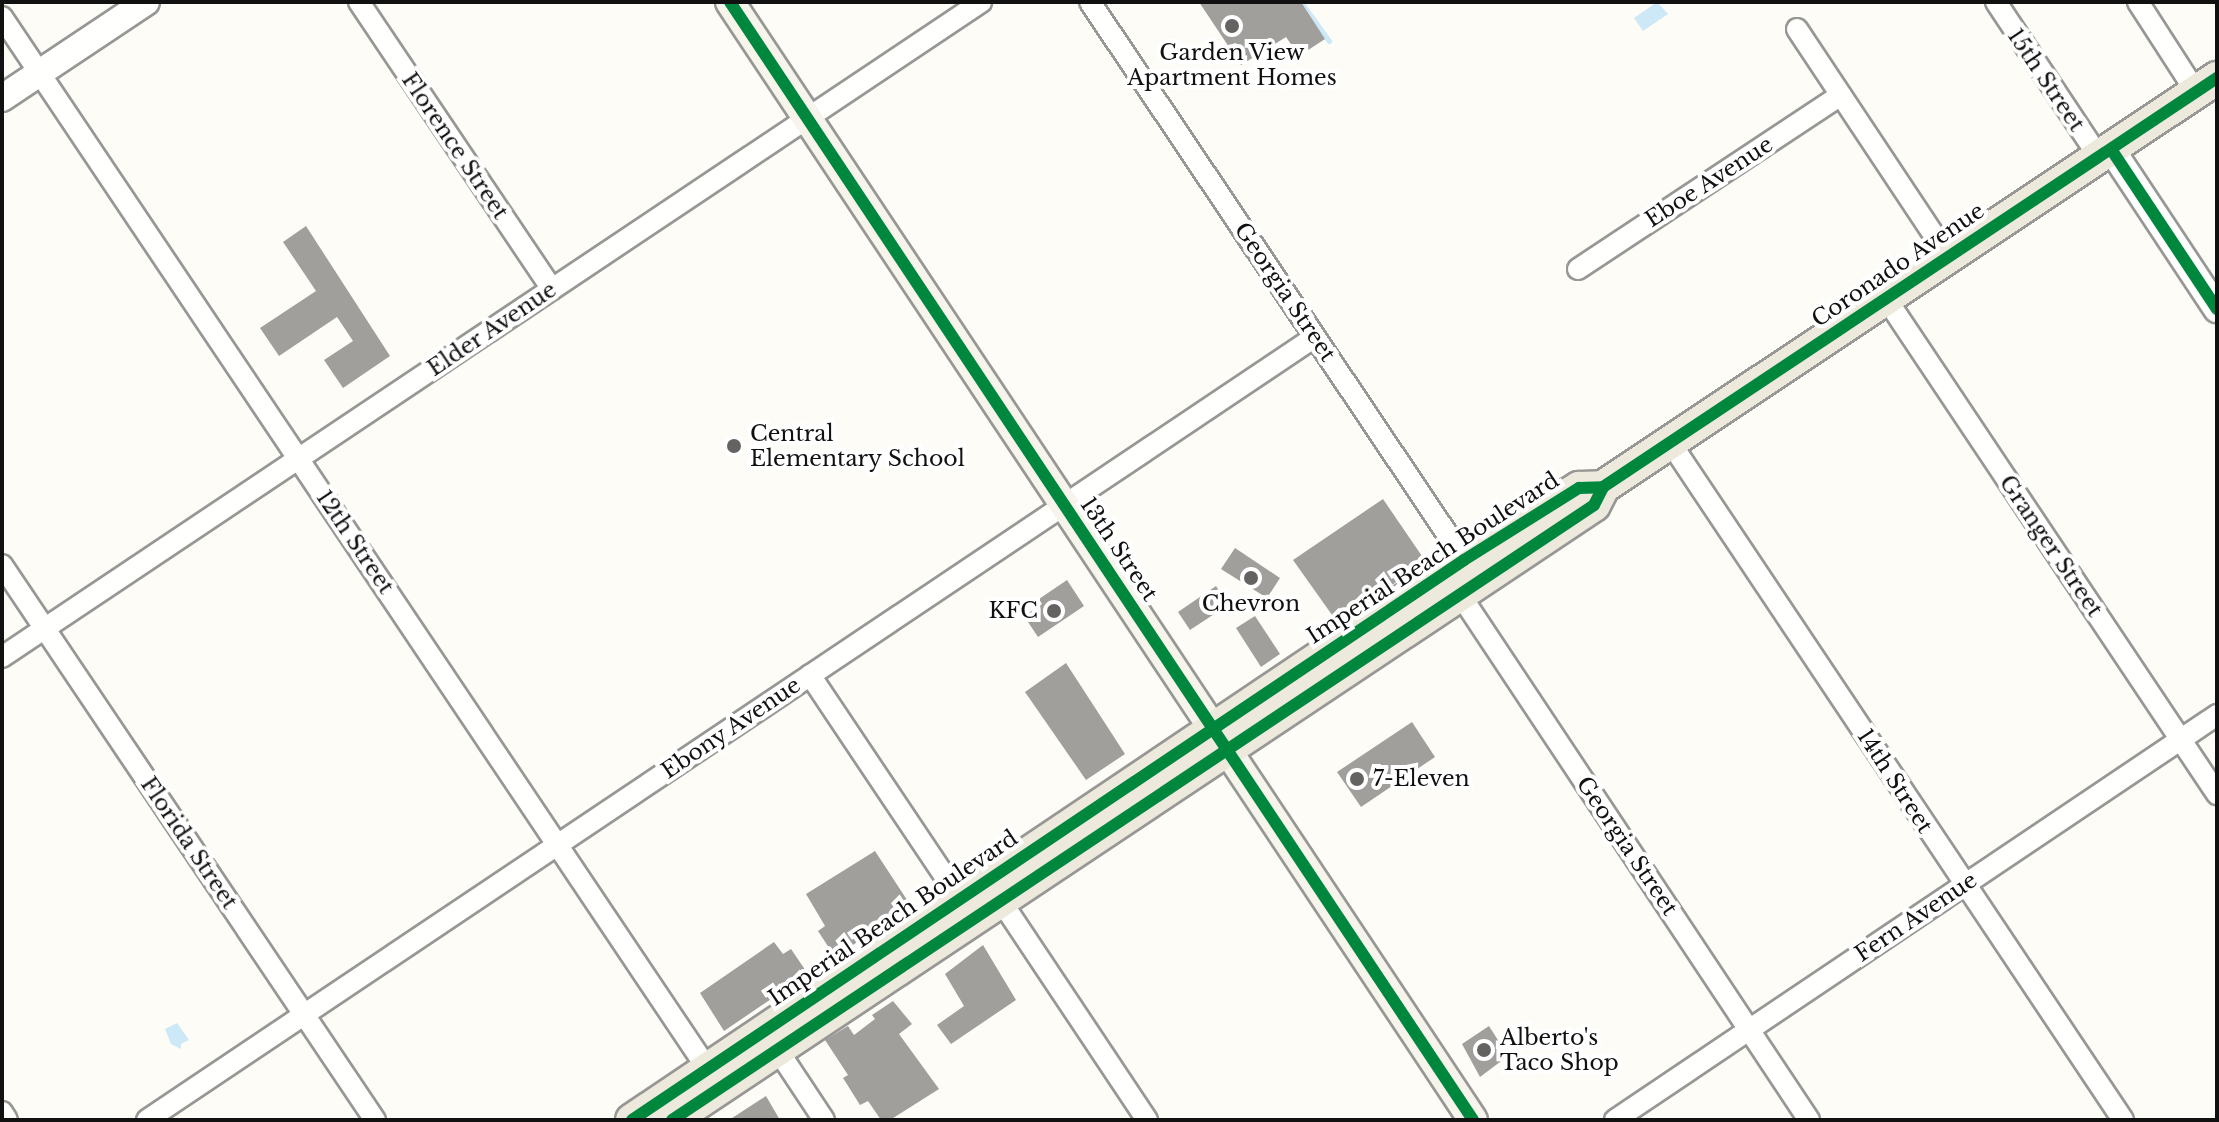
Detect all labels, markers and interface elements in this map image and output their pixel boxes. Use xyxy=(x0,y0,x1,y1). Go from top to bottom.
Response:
marker: Garden View Apartment Homes xyxy=(1223,17,1241,35)
street label: 15th Street xyxy=(2002,24,2090,136)
place label: Garden View Apartment Homes xyxy=(1127,39,1337,90)
street label: Florence Street xyxy=(396,68,514,224)
street label: Eboe Avenue xyxy=(1640,131,1778,233)
street label: Coronado Avenue xyxy=(1806,197,1990,333)
street label: Georgia Street xyxy=(1229,217,1341,367)
street label: Elder Avenue xyxy=(422,276,562,382)
place label: Central Elementary School xyxy=(750,420,966,472)
marker: Central Elementary School xyxy=(725,437,743,455)
street label: Imperial Beach Boulevard xyxy=(1302,467,1564,649)
street label: Granger Street xyxy=(1994,470,2108,622)
street label: 12th Street xyxy=(311,485,399,599)
street label: 13th Street xyxy=(1075,492,1163,606)
marker: Chevron xyxy=(1242,569,1260,587)
place label: Chevron xyxy=(1202,591,1300,617)
place label: KFC xyxy=(988,598,1038,624)
marker: KFC xyxy=(1045,602,1063,620)
street label: Ebony Avenue xyxy=(656,671,806,785)
street label: 14th Street xyxy=(1852,724,1938,838)
place label: 7-Eleven xyxy=(1373,766,1470,792)
marker: 7-Eleven xyxy=(1348,770,1366,788)
street label: Georgia Street xyxy=(1571,771,1683,921)
street label: Florida Street xyxy=(135,772,243,914)
street label: Imperial Beach Boulevard xyxy=(763,825,1023,1011)
street label: Fern Avenue xyxy=(1850,866,1982,968)
place label: Alberto's Taco Shop xyxy=(1500,1024,1619,1076)
marker: Alberto's Taco Shop xyxy=(1475,1041,1493,1059)

